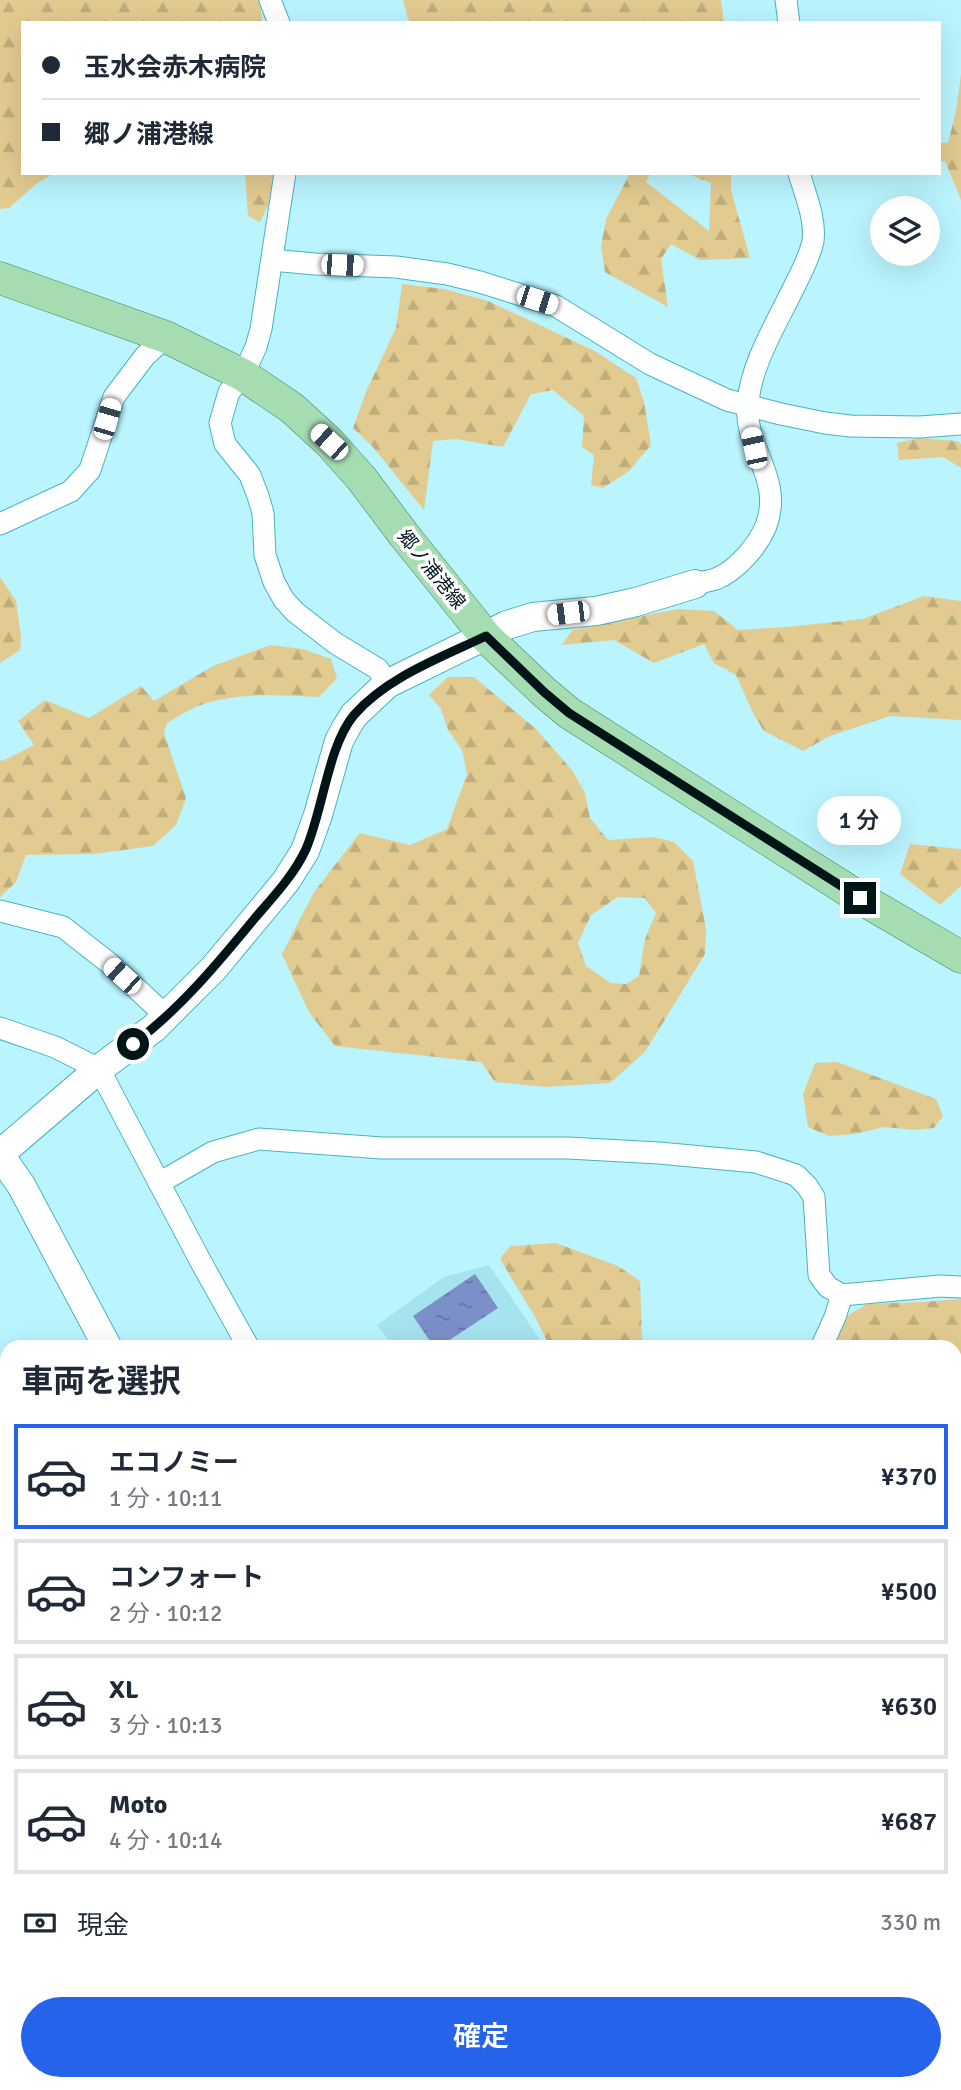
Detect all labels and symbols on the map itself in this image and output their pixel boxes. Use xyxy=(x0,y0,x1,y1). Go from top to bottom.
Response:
car xyxy=(321,254,364,276)
car xyxy=(514,284,561,316)
car xyxy=(92,396,123,442)
car xyxy=(307,420,352,464)
car xyxy=(740,425,769,471)
street label: 郷ノ浦港線 xyxy=(392,525,470,614)
car xyxy=(546,600,591,626)
callout: 1 分 xyxy=(818,796,902,846)
route end xyxy=(844,882,876,914)
car xyxy=(100,954,145,998)
route start xyxy=(117,1028,149,1060)

